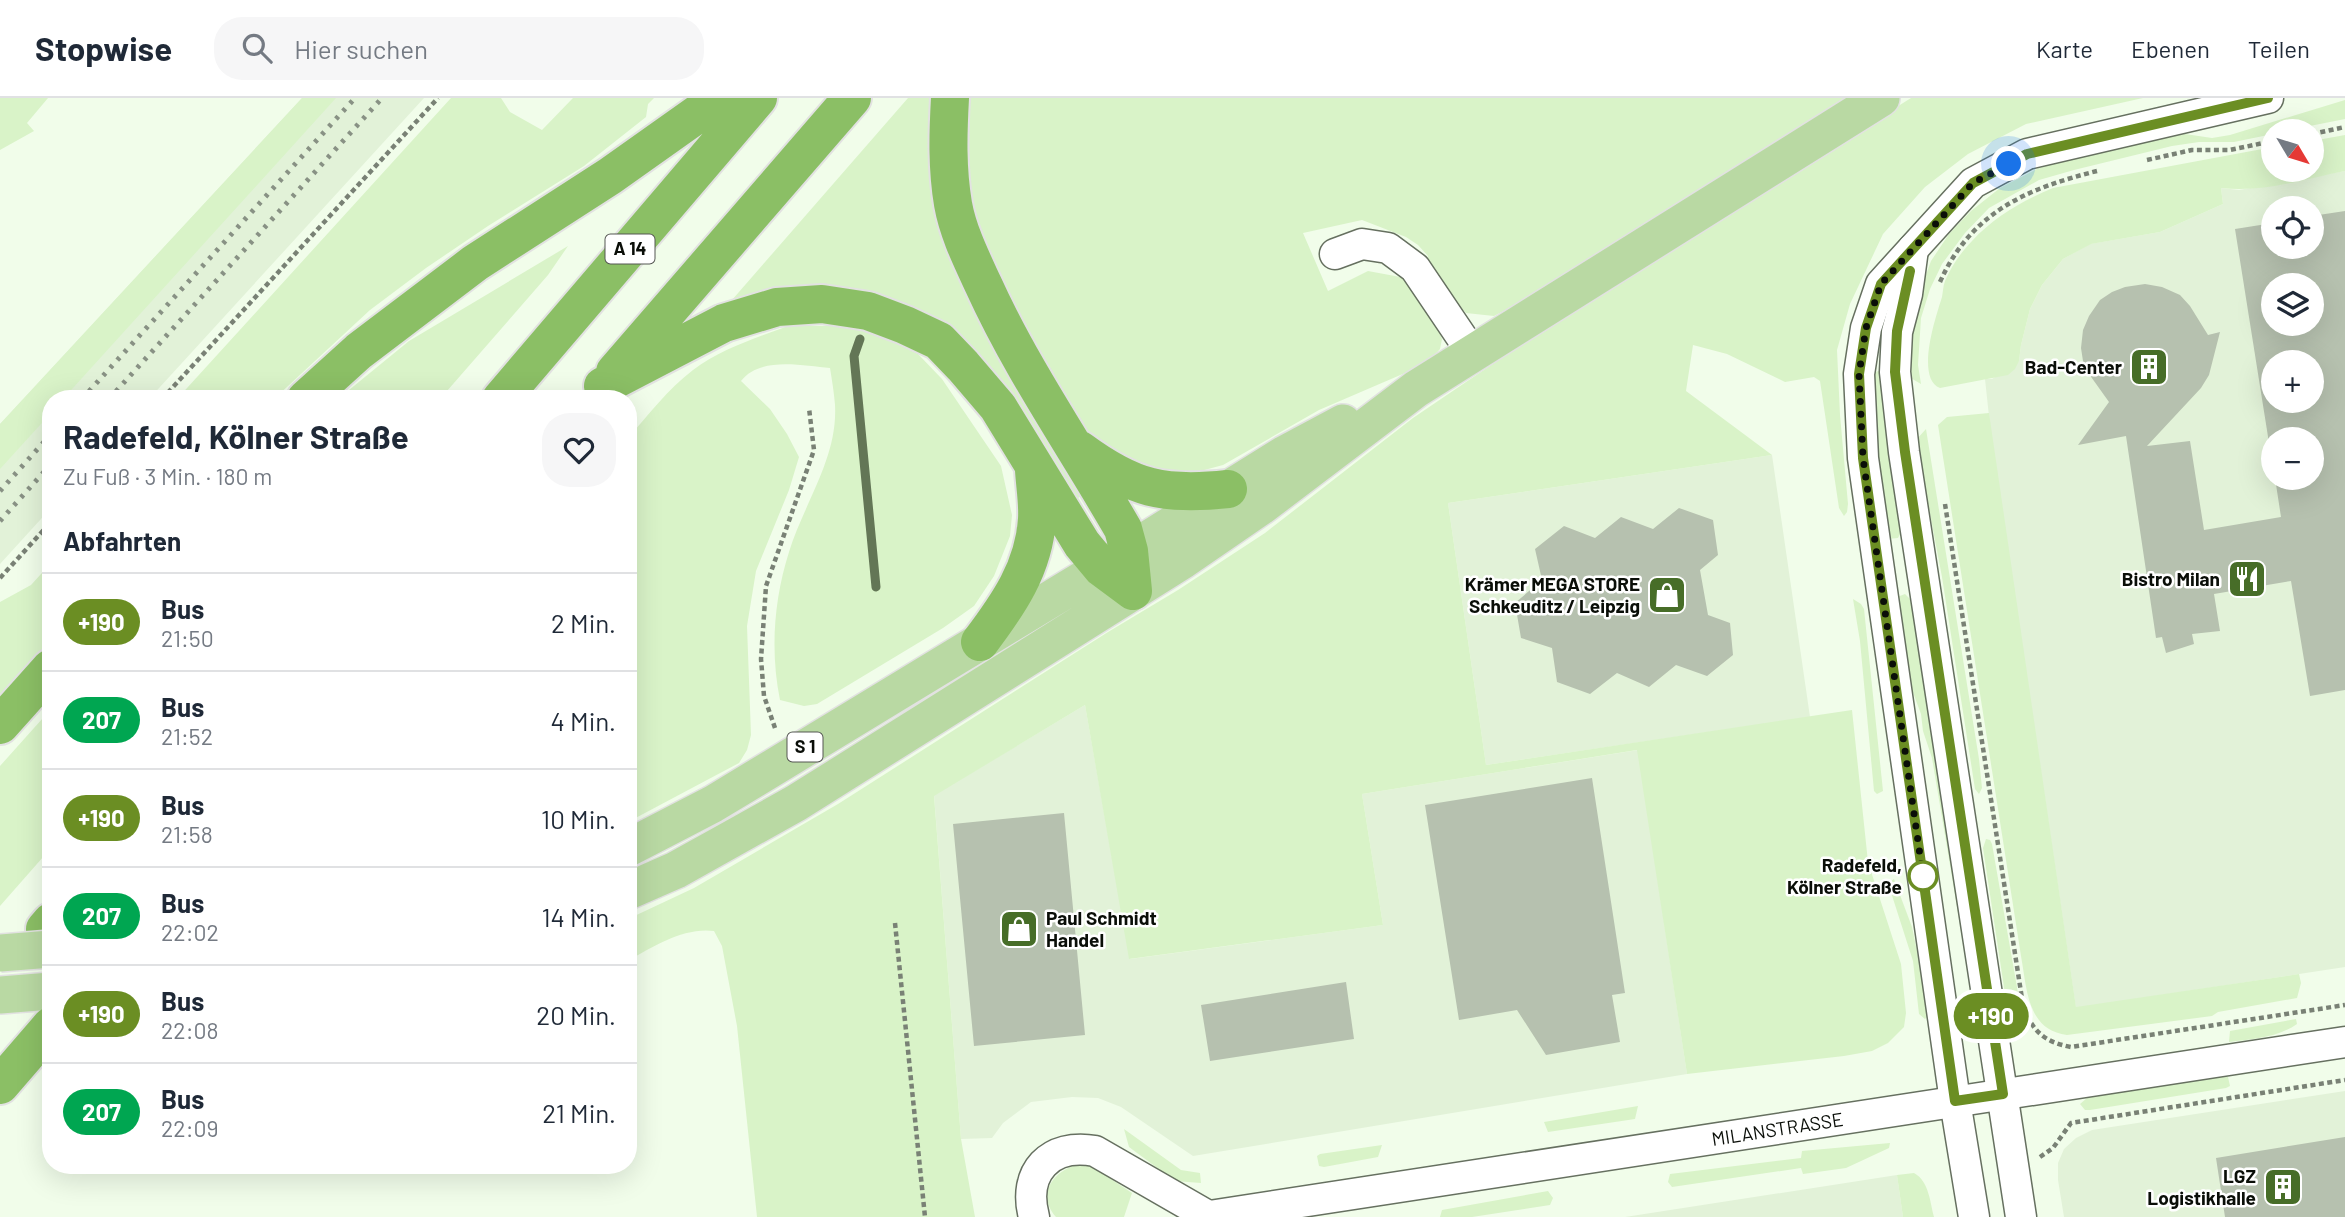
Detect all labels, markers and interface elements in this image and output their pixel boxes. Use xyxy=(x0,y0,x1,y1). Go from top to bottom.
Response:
search box xyxy=(214,17,704,80)
text: Stopwise xyxy=(35,28,172,68)
icon: search xyxy=(238,29,276,67)
text: Hier suchen xyxy=(294,33,428,64)
text: Karte xyxy=(2036,34,2093,63)
text: Ebenen xyxy=(2131,34,2210,63)
text: Teilen xyxy=(2248,34,2310,63)
north arrow xyxy=(2261,119,2324,182)
map controls xyxy=(2261,119,2324,490)
your location xyxy=(1991,146,2026,181)
button: locate xyxy=(2261,196,2324,259)
road number: A 14 xyxy=(606,234,654,264)
button: layers xyxy=(2261,273,2324,336)
building icon: Bad-Center xyxy=(2128,346,2170,388)
button: + xyxy=(2261,350,2324,413)
place label: Bad-Center xyxy=(2025,355,2123,378)
button: heart xyxy=(542,413,616,487)
text: Radefeld, Kölner Straße xyxy=(63,416,409,456)
button: − xyxy=(2261,427,2324,490)
text: Zu Fuß · 3 Min. · 180 m xyxy=(63,462,272,490)
text: Abfahrten xyxy=(63,525,181,556)
restaurant icon: Bistro Milan xyxy=(2226,558,2268,600)
place label: Bistro Milan xyxy=(2122,567,2220,590)
place label: Krämer MEGA STORE Schkeuditz / Leipzig xyxy=(1465,572,1640,617)
shop icon: Krämer MEGA STORE Schkeuditz / Leipzig xyxy=(1646,574,1688,616)
text: Bus xyxy=(161,593,204,624)
text: +190 xyxy=(78,607,125,636)
text: 2 Min. xyxy=(551,607,616,638)
text: 21:50 xyxy=(161,624,214,652)
text: Bus xyxy=(161,691,204,722)
text: 207 xyxy=(82,705,121,734)
text: 4 Min. xyxy=(551,705,616,736)
text: 21:52 xyxy=(161,722,213,750)
road number: S 1 xyxy=(788,732,822,762)
text: Bus xyxy=(161,789,204,820)
text: +190 xyxy=(78,803,125,832)
text: 10 Min. xyxy=(541,803,616,834)
text: 21:58 xyxy=(161,820,213,848)
place label: Radefeld, Kölner Straße xyxy=(1787,853,1902,898)
marker: Radefeld, Kölner Straße xyxy=(1908,861,1938,891)
text: Bus xyxy=(161,887,204,918)
text: 207 xyxy=(82,901,121,930)
text: 14 Min. xyxy=(541,901,616,932)
place label: Paul Schmidt Handel xyxy=(1046,906,1157,951)
shop icon: Paul Schmidt Handel xyxy=(998,908,1040,950)
text: 22:02 xyxy=(161,918,219,946)
text: Bus xyxy=(161,985,204,1016)
line badge: +190 xyxy=(1942,993,2040,1039)
text: +190 xyxy=(78,999,125,1028)
text: 20 Min. xyxy=(536,999,616,1030)
text: +190 xyxy=(1968,1001,2014,1030)
text: 22:08 xyxy=(161,1016,218,1044)
text: Bus xyxy=(161,1083,204,1114)
text: 207 xyxy=(82,1097,121,1126)
text: 21 Min. xyxy=(542,1097,616,1128)
street label: MILANSTRASSE xyxy=(1710,1107,1845,1150)
text: 22:09 xyxy=(161,1114,218,1142)
place label: LGZ Logistikhalle xyxy=(2147,1164,2256,1209)
building icon: LGZ Logistikhalle xyxy=(2262,1166,2304,1208)

